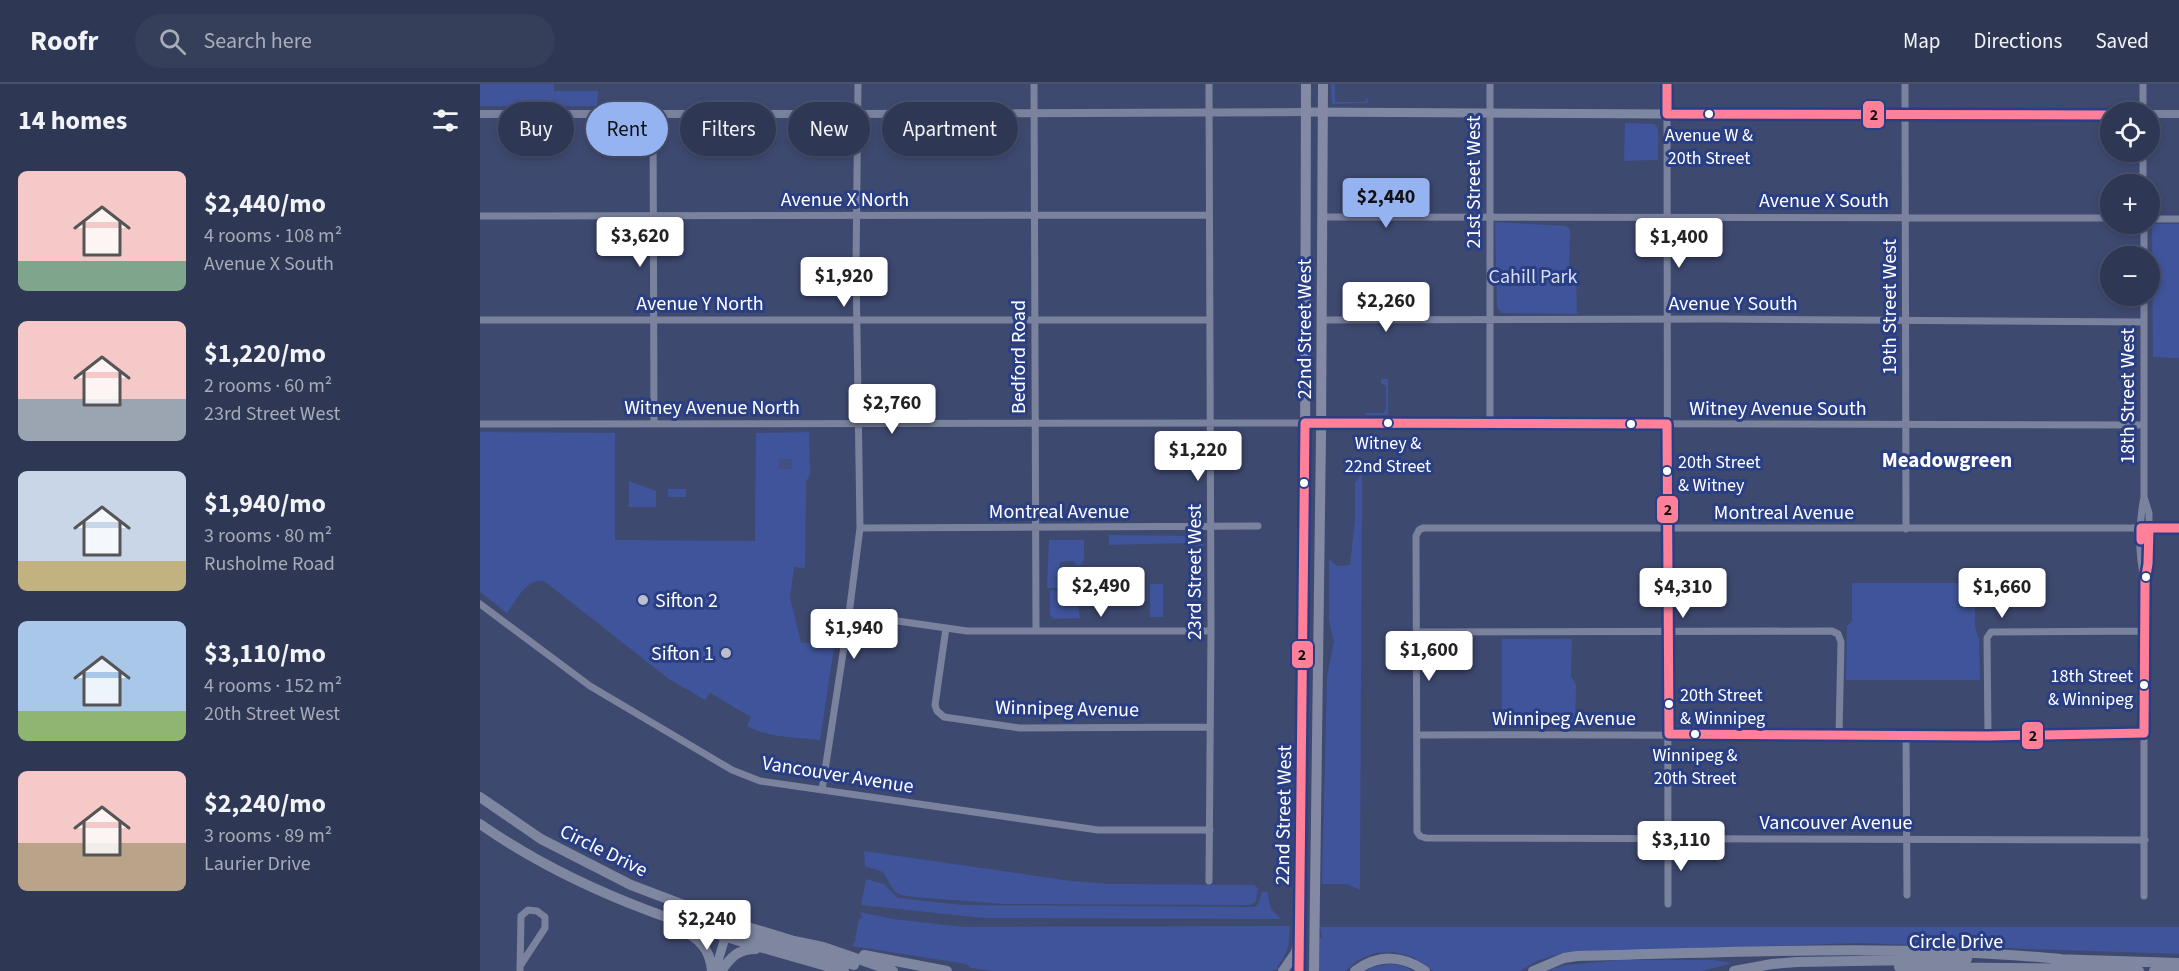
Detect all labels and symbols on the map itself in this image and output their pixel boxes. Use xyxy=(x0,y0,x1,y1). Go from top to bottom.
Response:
line badge: 2 xyxy=(1862,100,1885,129)
text: 2 xyxy=(1870,104,1878,126)
marker: Avenue W & 20th Street xyxy=(1703,108,1715,120)
street label: 21st Street West xyxy=(1460,115,1488,249)
place label: Avenue W & 20th Street xyxy=(1665,123,1753,171)
pin: $2,440 xyxy=(1337,178,1435,229)
street label: Avenue X North xyxy=(781,186,909,214)
street label: Avenue X South xyxy=(1759,187,1889,215)
pin: $3,620 xyxy=(591,217,689,268)
pin: $1,400 xyxy=(1630,218,1728,269)
street label: 19th Street West xyxy=(1876,239,1904,375)
pin: $1,920 xyxy=(795,257,893,308)
street label: 22nd Street West xyxy=(1291,259,1319,399)
park label: Cahill Park xyxy=(1489,263,1578,291)
pin: $2,260 xyxy=(1337,282,1435,333)
street label: Avenue Y North xyxy=(636,290,764,318)
street label: Avenue Y South xyxy=(1668,290,1798,318)
street label: Bedford Road xyxy=(1005,300,1033,414)
street label: 18th Street West xyxy=(2114,328,2142,464)
pin: $2,760 xyxy=(843,384,941,435)
street label: Witney Avenue North xyxy=(624,394,800,422)
street label: Witney Avenue South xyxy=(1689,395,1867,423)
marker: Witney & 22nd Street xyxy=(1382,417,1394,429)
unlabelled marker xyxy=(1625,418,1637,430)
pin: $1,220 xyxy=(1149,431,1247,482)
place label: Witney & 22nd Street xyxy=(1345,431,1431,479)
district label: Meadowgreen xyxy=(1882,445,2012,475)
place label: 20th Street & Witney xyxy=(1678,450,1760,498)
marker: 20th Street & Witney xyxy=(1661,465,1673,477)
unlabelled marker xyxy=(1298,477,1310,489)
line badge: 2 xyxy=(1656,495,1679,524)
street label: Montreal Avenue xyxy=(989,498,1129,526)
text: 2 xyxy=(1664,499,1672,521)
street label: Montreal Avenue xyxy=(1714,499,1854,527)
street label: 23rd Street West xyxy=(1181,504,1209,640)
pin: $2,490 xyxy=(1052,567,1150,618)
pin: $4,310 xyxy=(1634,568,1732,619)
pin: $1,660 xyxy=(1953,568,2051,619)
unlabelled marker xyxy=(2140,571,2152,583)
place label: Sifton 2 xyxy=(655,587,718,615)
marker: Sifton 2 xyxy=(636,593,650,607)
pin: $1,940 xyxy=(805,609,903,660)
pin: $1,600 xyxy=(1380,631,1478,682)
place label: Sifton 1 xyxy=(651,640,714,668)
line badge: 2 xyxy=(1291,640,1314,669)
text: 2 xyxy=(1298,644,1306,666)
marker: Sifton 1 xyxy=(719,646,733,660)
place label: 18th Street & Winnipeg xyxy=(2048,664,2133,712)
marker: 18th Street & Winnipeg xyxy=(2138,679,2150,691)
place label: 20th Street & Winnipeg xyxy=(1680,683,1765,731)
street label: Winnipeg Avenue xyxy=(995,694,1139,724)
marker: 20th Street & Winnipeg xyxy=(1663,698,1675,710)
street label: Winnipeg Avenue xyxy=(1492,705,1636,733)
line badge: 2 xyxy=(2021,721,2044,750)
text: 2 xyxy=(2029,725,2037,747)
marker: Winnipeg & 20th Street xyxy=(1689,728,1701,740)
place label: Winnipeg & 20th Street xyxy=(1652,743,1738,791)
street label: 22nd Street West xyxy=(1269,744,1299,885)
street label: Vancouver Avenue xyxy=(760,749,916,801)
street label: Vancouver Avenue xyxy=(1759,809,1913,837)
street label: Circle Drive xyxy=(555,818,652,884)
pin: $3,110 xyxy=(1632,821,1730,872)
pin: $2,240 xyxy=(658,900,756,951)
street label: Circle Drive xyxy=(1909,928,2003,956)

